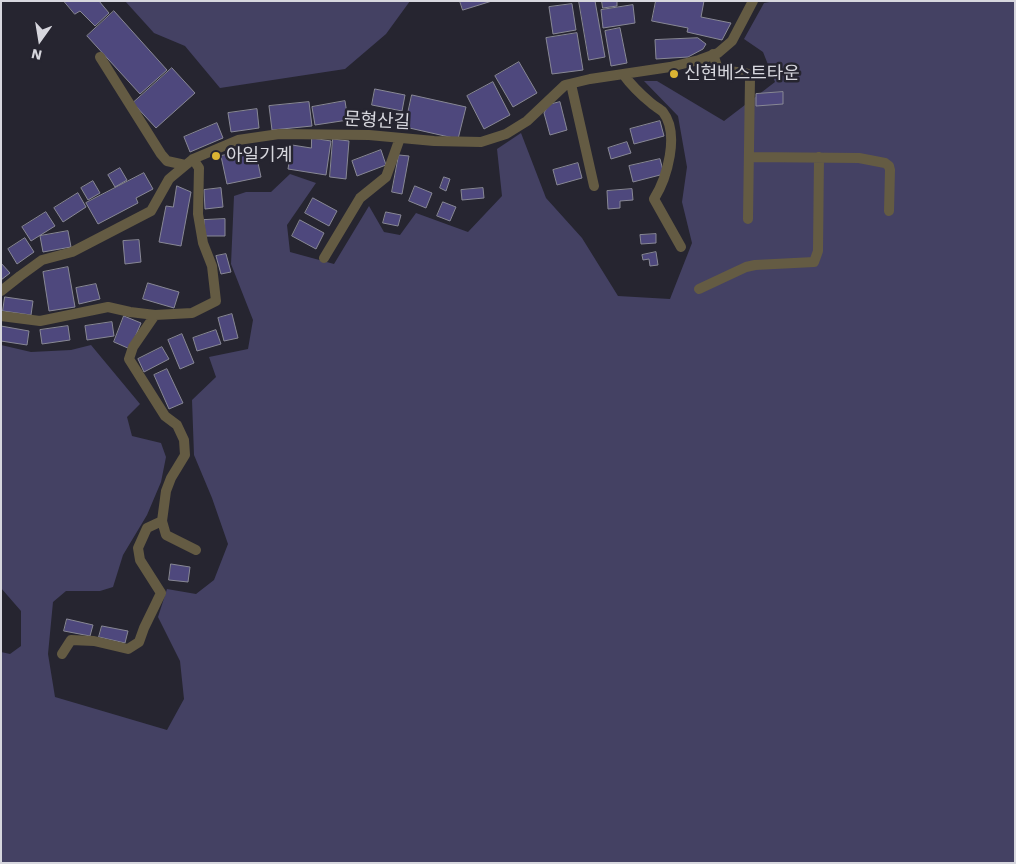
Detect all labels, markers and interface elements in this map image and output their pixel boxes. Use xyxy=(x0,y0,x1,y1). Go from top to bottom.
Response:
north arrow xyxy=(15,15,65,65)
text: N xyxy=(30,46,43,64)
place label: 신현베스트타운 xyxy=(684,63,800,85)
marker: 신현베스트타운 xyxy=(668,68,680,80)
street label: 문형산길 xyxy=(343,108,411,134)
place label: 아일기계 xyxy=(226,145,292,167)
marker: 아일기계 xyxy=(210,150,222,162)

